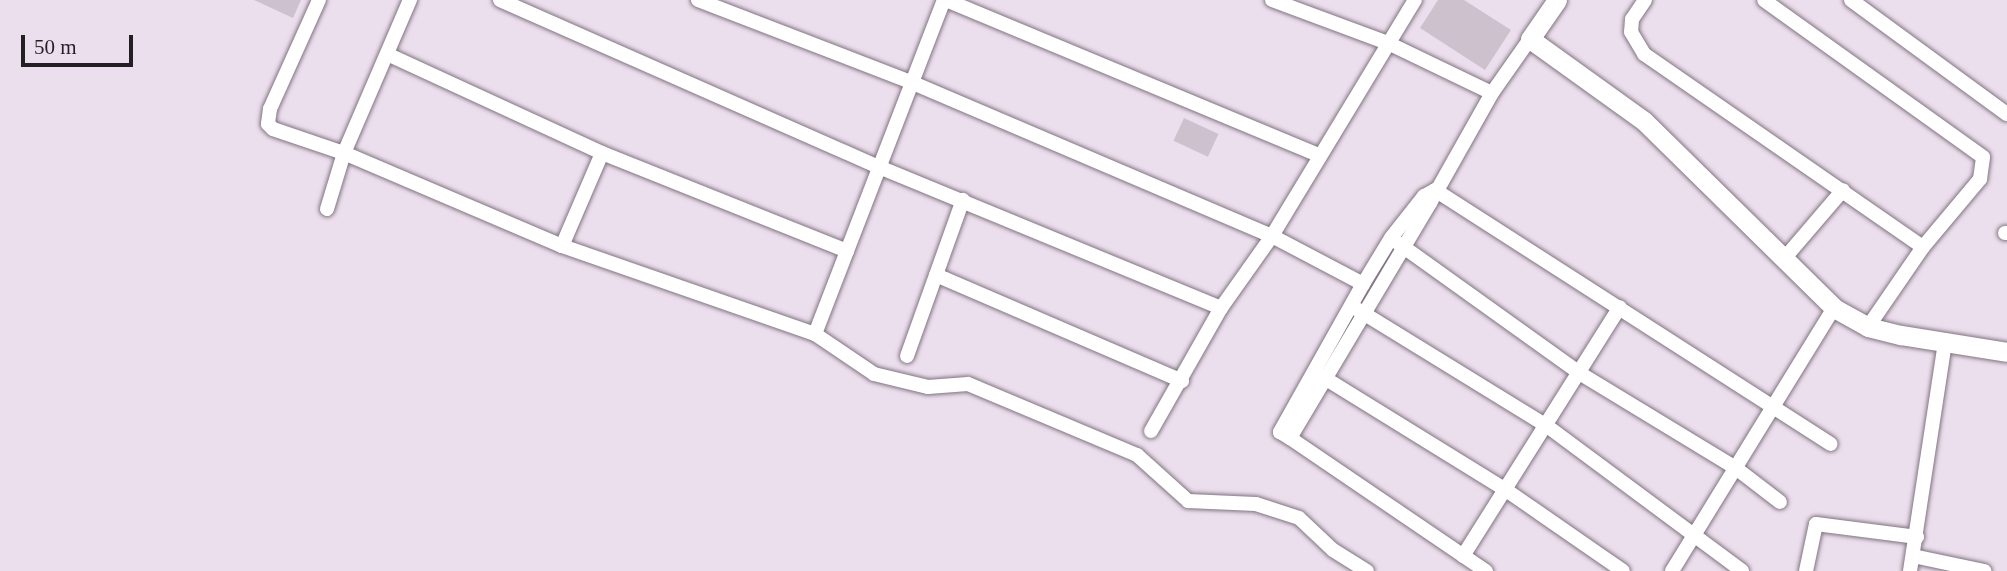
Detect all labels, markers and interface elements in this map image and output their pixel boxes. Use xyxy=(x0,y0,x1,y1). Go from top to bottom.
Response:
scale bar xyxy=(24,21,136,65)
text: 50 m xyxy=(34,35,77,59)

